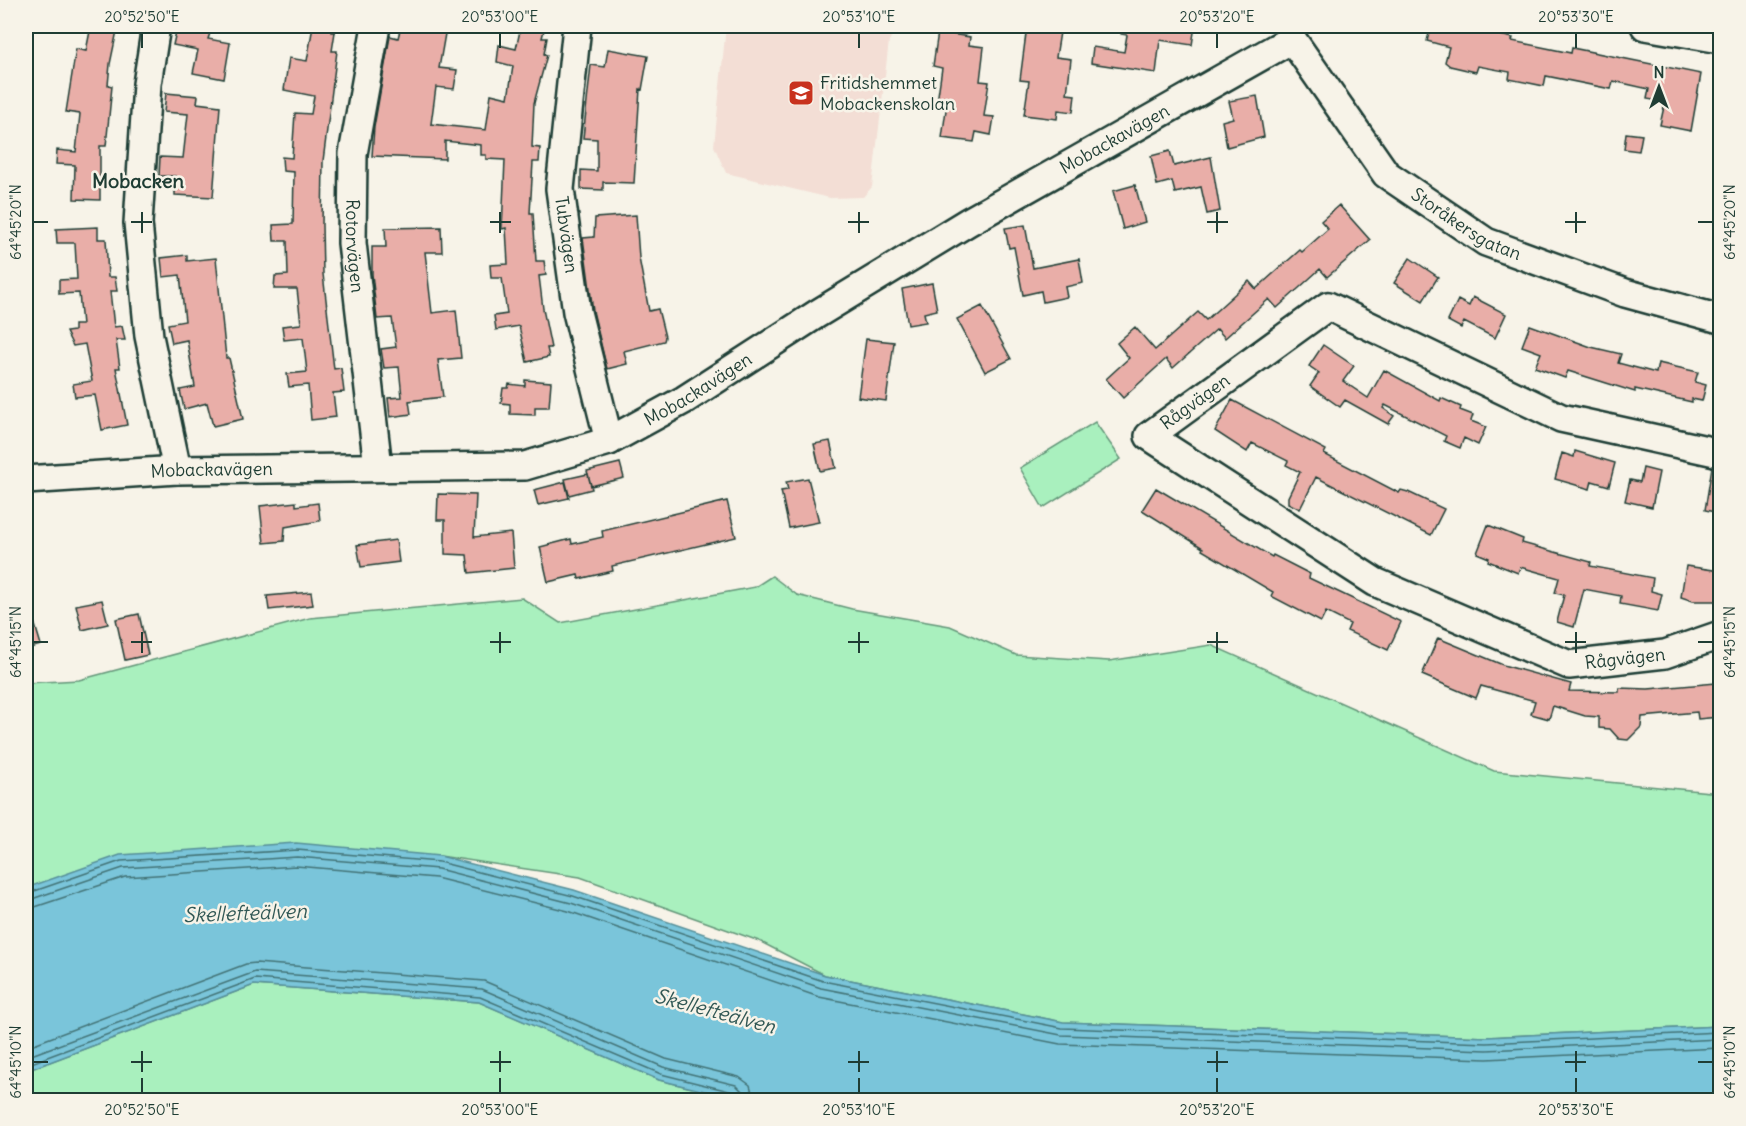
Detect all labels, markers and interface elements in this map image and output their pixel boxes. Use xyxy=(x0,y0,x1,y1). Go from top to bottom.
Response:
text: 20°52'50"E xyxy=(104,7,180,26)
text: 20°53'00"E xyxy=(462,7,539,26)
text: 20°53'10"E xyxy=(823,7,896,26)
text: 20°53'20"E xyxy=(1179,7,1255,26)
text: 20°53'30"E xyxy=(1538,7,1614,26)
north arrow xyxy=(1629,57,1689,117)
text: N xyxy=(1653,62,1665,82)
place label: Fritidshemmet Mobackenskolan xyxy=(820,71,955,115)
school or university icon: Fritidshemmet Mobackenskolan xyxy=(786,78,816,108)
street label: Mobackavägen xyxy=(1055,99,1173,179)
district label: Mobacken xyxy=(92,168,185,193)
street label: Storåkersgatan xyxy=(1407,183,1525,265)
text: 64°45'20"N xyxy=(6,184,25,260)
text: 64°45'20"N xyxy=(1720,184,1739,260)
street label: Tubvägen xyxy=(550,195,584,275)
street label: Rotorvägen xyxy=(341,199,370,294)
street label: Mobackavägen xyxy=(640,347,756,431)
street label: Rågvägen xyxy=(1155,369,1234,435)
street label: Mobackavägen xyxy=(150,457,273,483)
text: 64°45'15"N xyxy=(6,606,25,678)
text: 64°45'15"N xyxy=(1720,606,1739,678)
street label: Rågvägen xyxy=(1584,642,1666,674)
water label: Skellefteälven xyxy=(183,898,308,927)
water label: Skellefteälven xyxy=(652,982,778,1039)
text: 64°45'10"N xyxy=(6,1025,25,1099)
text: 64°45'10"N xyxy=(1720,1025,1739,1099)
text: 20°52'50"E xyxy=(104,1100,180,1119)
text: 20°53'00"E xyxy=(462,1100,539,1119)
text: 20°53'10"E xyxy=(823,1100,896,1119)
text: 20°53'20"E xyxy=(1179,1100,1255,1119)
text: 20°53'30"E xyxy=(1538,1100,1614,1119)

